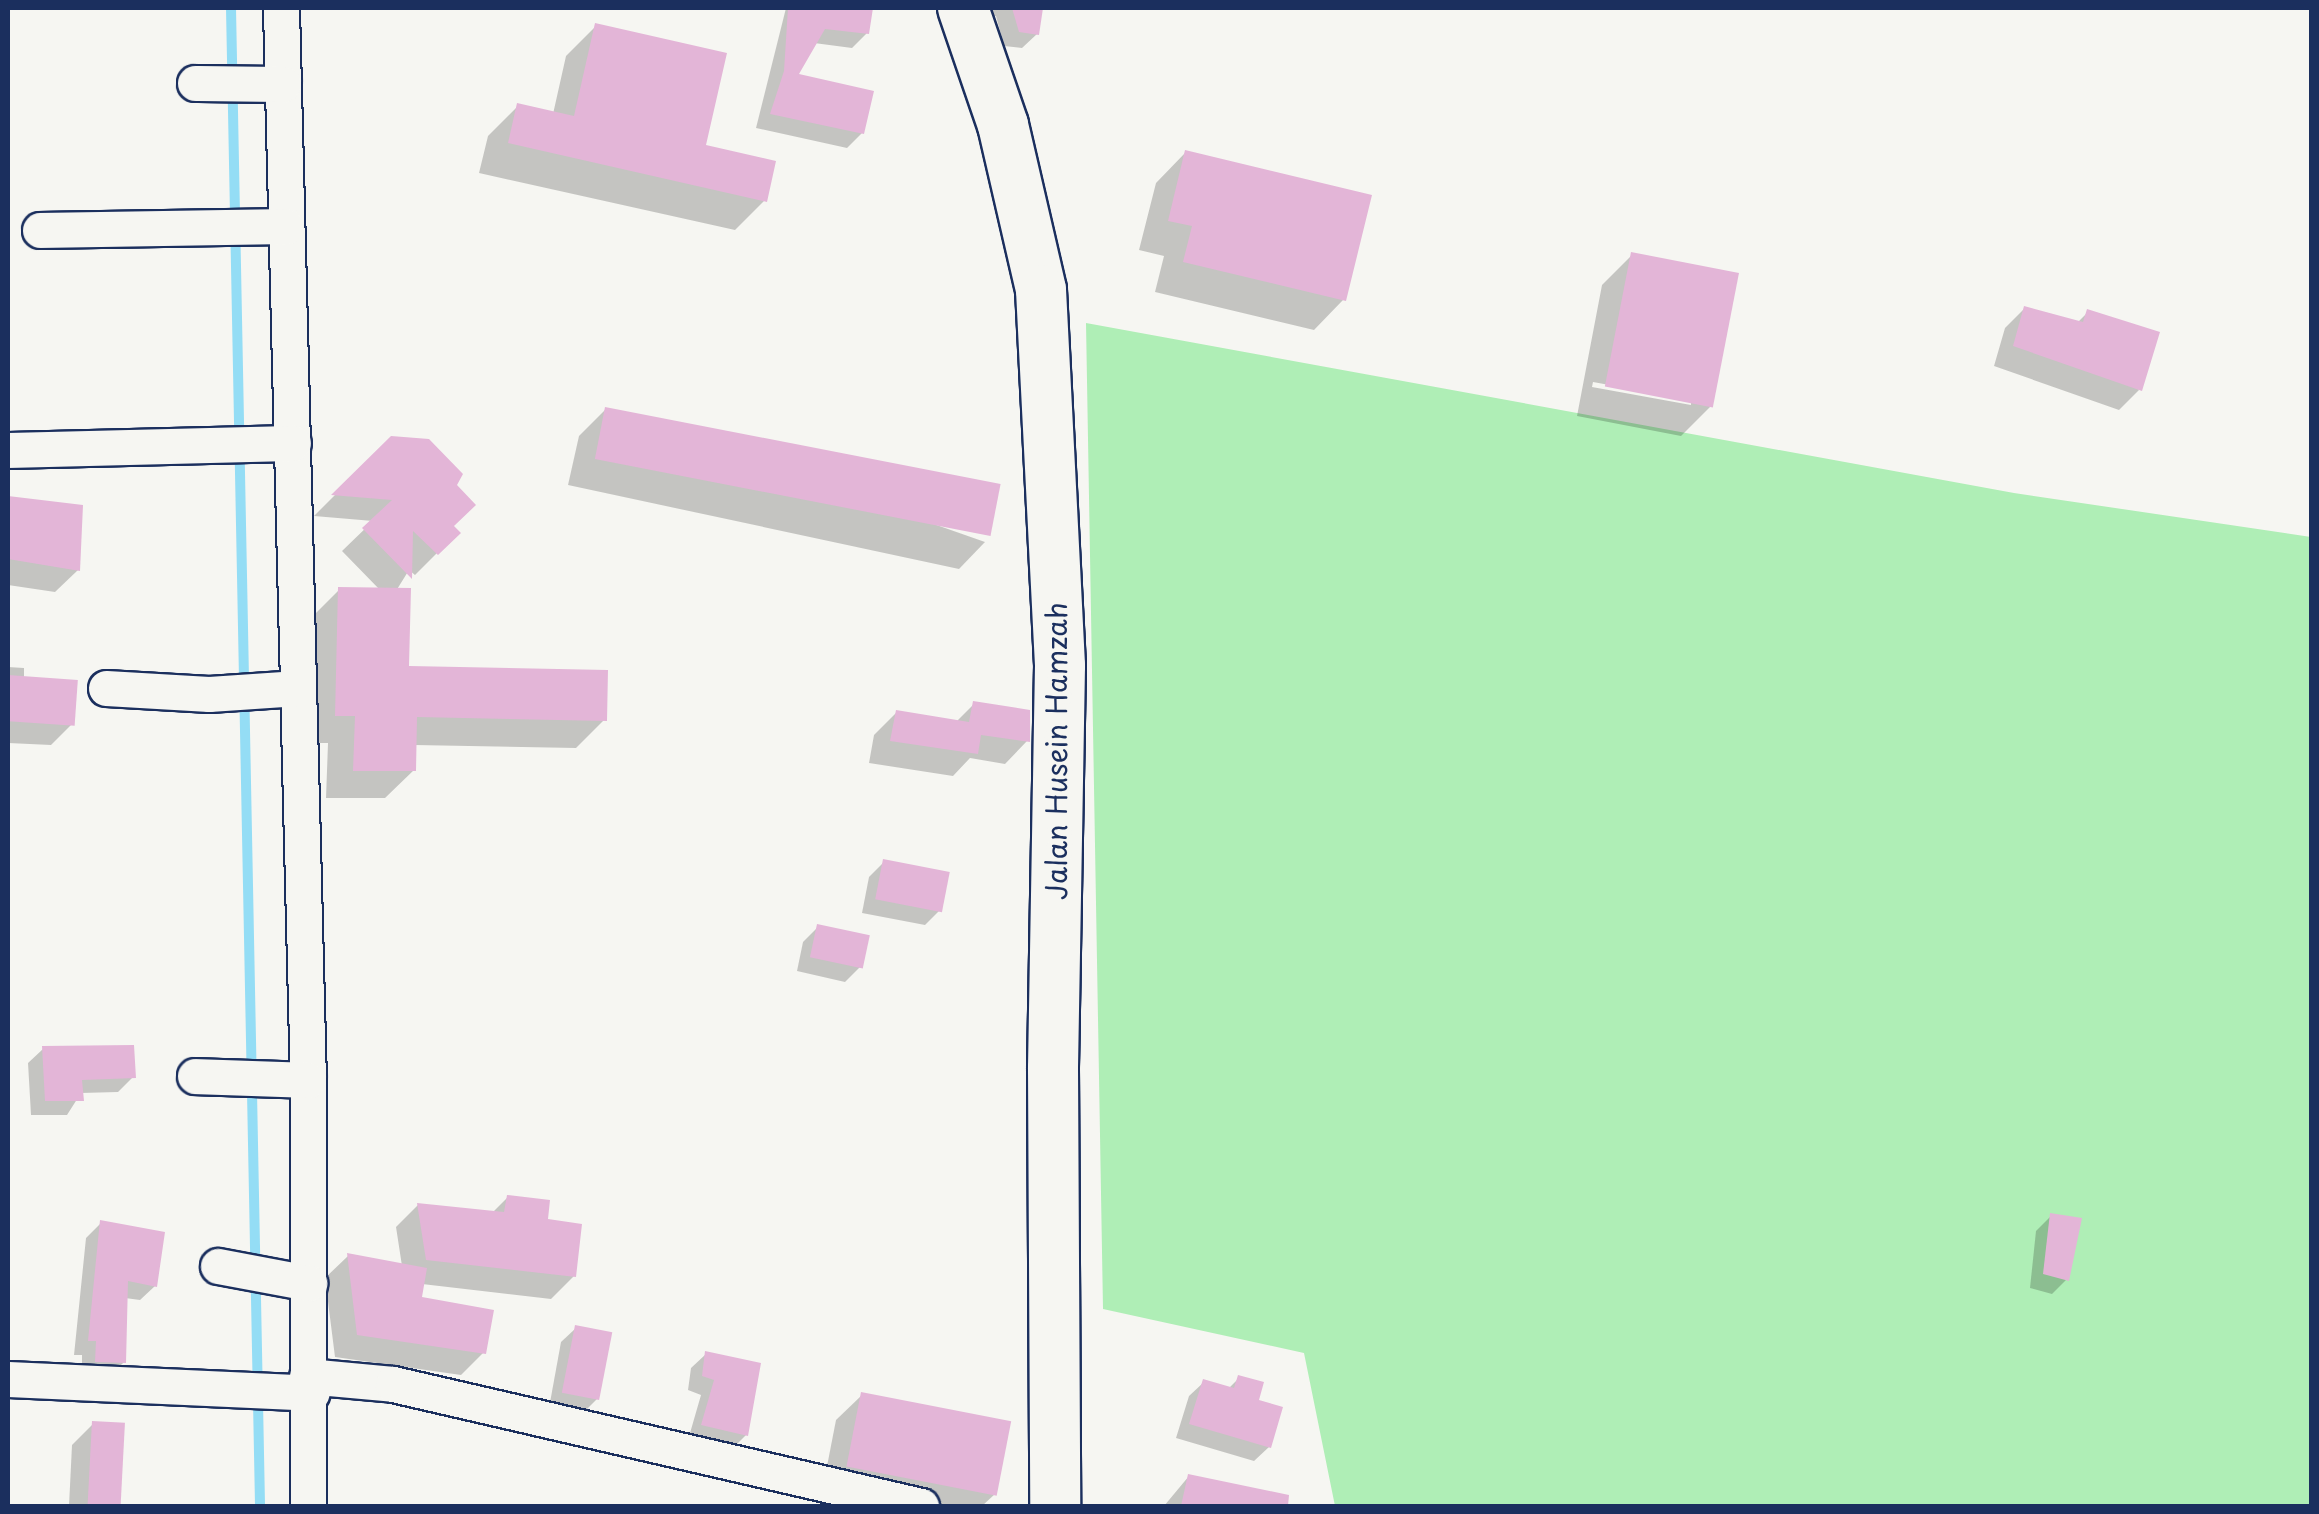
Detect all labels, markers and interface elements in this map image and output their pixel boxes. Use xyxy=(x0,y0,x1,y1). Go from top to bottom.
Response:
street label: Jalan Husein Hamzah xyxy=(1039,602,1073,900)

